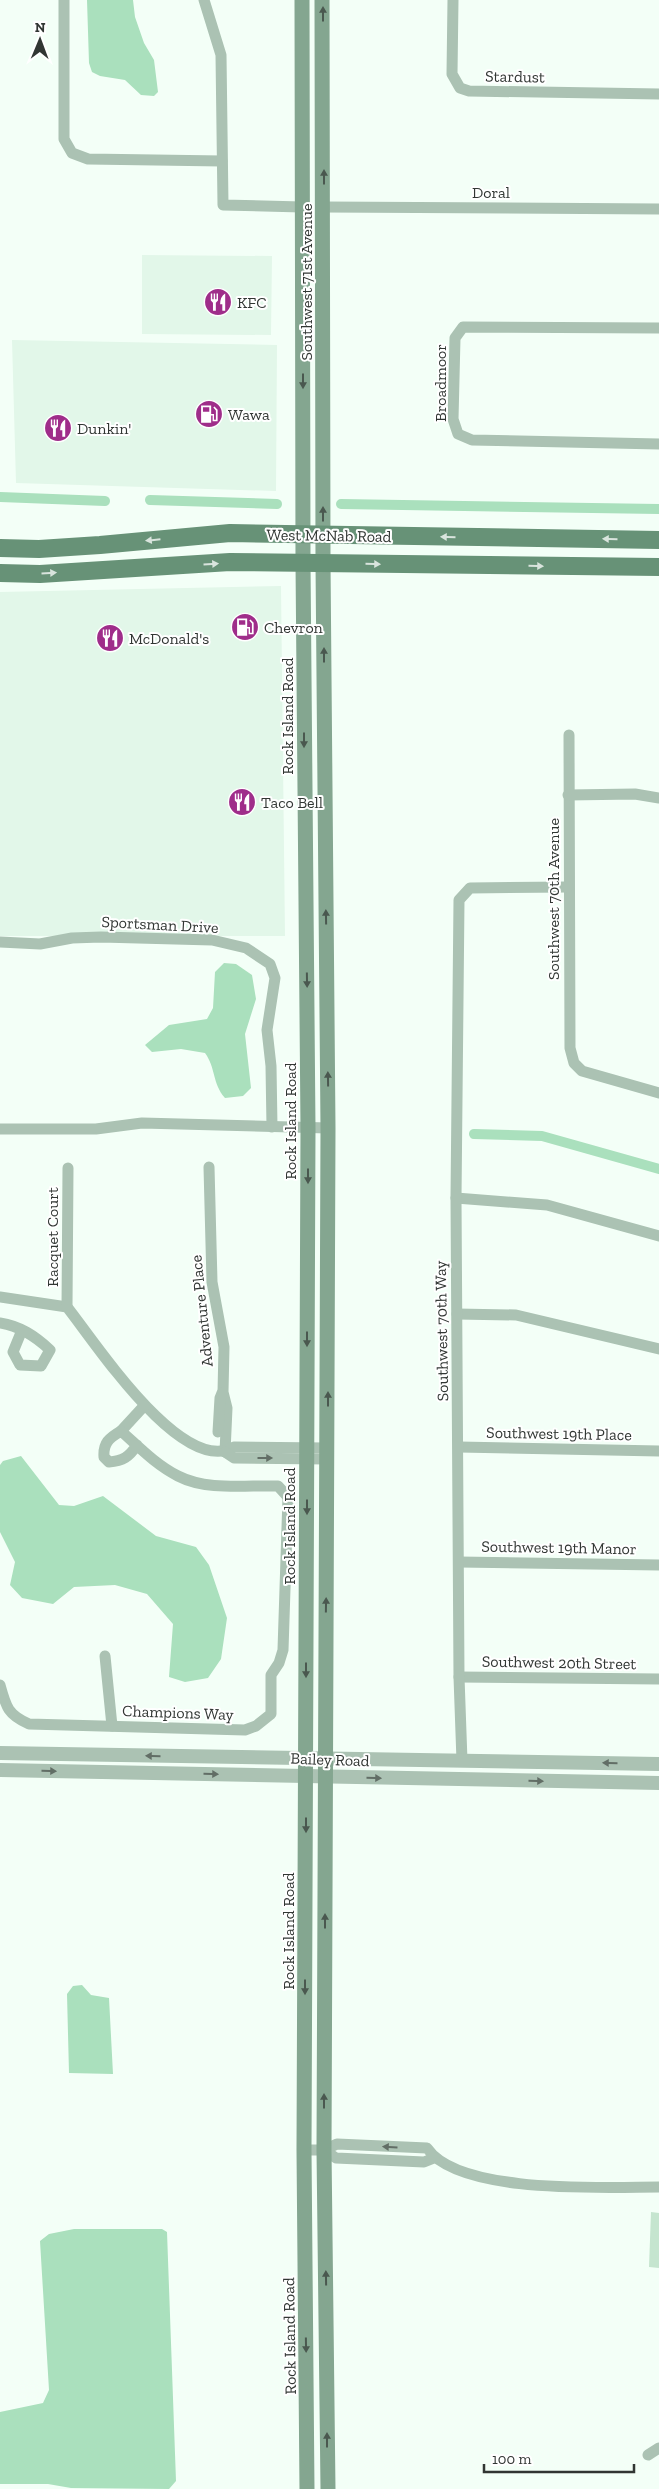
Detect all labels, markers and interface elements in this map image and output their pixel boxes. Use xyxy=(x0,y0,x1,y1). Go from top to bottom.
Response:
one-way arrow xyxy=(319,6,327,22)
north arrow xyxy=(15,15,65,65)
text: N xyxy=(35,19,46,36)
street label: Stardust xyxy=(485,66,545,87)
one-way arrow xyxy=(320,169,328,185)
street label: Doral xyxy=(472,183,510,202)
street label: Southwest 71st Avenue xyxy=(297,204,316,360)
restaurant icon: KFC xyxy=(203,287,233,317)
place label: KFC xyxy=(237,293,267,312)
street label: Broadmoor xyxy=(431,344,450,422)
one-way arrow xyxy=(299,373,307,389)
fuel station icon: Wawa xyxy=(194,399,224,429)
place label: Wawa xyxy=(228,405,270,424)
restaurant icon: Dunkin' xyxy=(43,413,73,443)
place label: Dunkin' xyxy=(77,419,131,438)
one-way arrow xyxy=(320,506,328,522)
street label: West McNab Road xyxy=(266,525,392,546)
one-way arrow xyxy=(440,532,456,540)
one-way arrow xyxy=(602,535,618,543)
one-way arrow xyxy=(144,536,160,544)
one-way arrow xyxy=(203,559,219,567)
one-way arrow xyxy=(366,560,382,568)
one-way arrow xyxy=(528,562,544,570)
one-way arrow xyxy=(41,569,57,577)
fuel station icon: Chevron xyxy=(230,612,260,642)
place label: Chevron xyxy=(264,618,324,637)
restaurant icon: McDonald's xyxy=(95,623,125,653)
place label: McDonald's xyxy=(129,629,209,648)
one-way arrow xyxy=(320,646,328,662)
street label: Rock Island Road xyxy=(278,657,297,775)
one-way arrow xyxy=(301,732,309,748)
restaurant icon: Taco Bell xyxy=(227,787,257,817)
place label: Taco Bell xyxy=(261,793,323,812)
street label: Southwest 70th Avenue xyxy=(544,818,563,980)
one-way arrow xyxy=(322,909,330,925)
street label: Sportsman Drive xyxy=(101,912,219,937)
one-way arrow xyxy=(303,972,311,988)
street label: Rock Island Road xyxy=(281,1062,300,1180)
one-way arrow xyxy=(324,1071,332,1087)
one-way arrow xyxy=(304,1169,312,1185)
street label: Racquet Court xyxy=(43,1187,62,1287)
street label: Adventure Place xyxy=(186,1254,217,1368)
street label: Southwest 70th Way xyxy=(431,1260,452,1402)
one-way arrow xyxy=(303,1331,311,1347)
one-way arrow xyxy=(324,1391,332,1407)
street label: Southwest 19th Place xyxy=(486,1423,632,1444)
one-way arrow xyxy=(257,1454,273,1462)
street label: Rock Island Road xyxy=(280,1467,299,1585)
one-way arrow xyxy=(303,1499,311,1515)
street label: Southwest 19th Manor xyxy=(481,1537,637,1558)
one-way arrow xyxy=(322,1596,330,1612)
street label: Southwest 20th Street xyxy=(482,1652,636,1673)
one-way arrow xyxy=(302,1662,310,1678)
street label: Champions Way xyxy=(122,1701,235,1724)
street label: Bailey Road xyxy=(290,1749,370,1770)
one-way arrow xyxy=(144,1752,160,1760)
one-way arrow xyxy=(602,1759,618,1767)
one-way arrow xyxy=(41,1767,57,1775)
one-way arrow xyxy=(203,1770,219,1778)
one-way arrow xyxy=(366,1774,382,1782)
one-way arrow xyxy=(528,1777,544,1785)
one-way arrow xyxy=(302,1817,310,1833)
street label: Rock Island Road xyxy=(279,1872,298,1990)
one-way arrow xyxy=(321,1913,329,1929)
one-way arrow xyxy=(301,1979,309,1995)
one-way arrow xyxy=(320,2093,328,2109)
one-way arrow xyxy=(382,2142,398,2150)
one-way arrow xyxy=(322,2270,330,2286)
street label: Rock Island Road xyxy=(279,2277,300,2395)
one-way arrow xyxy=(302,2337,310,2353)
one-way arrow xyxy=(323,2432,331,2448)
scale bar xyxy=(484,2442,634,2474)
text: 100 m xyxy=(492,2450,531,2468)

